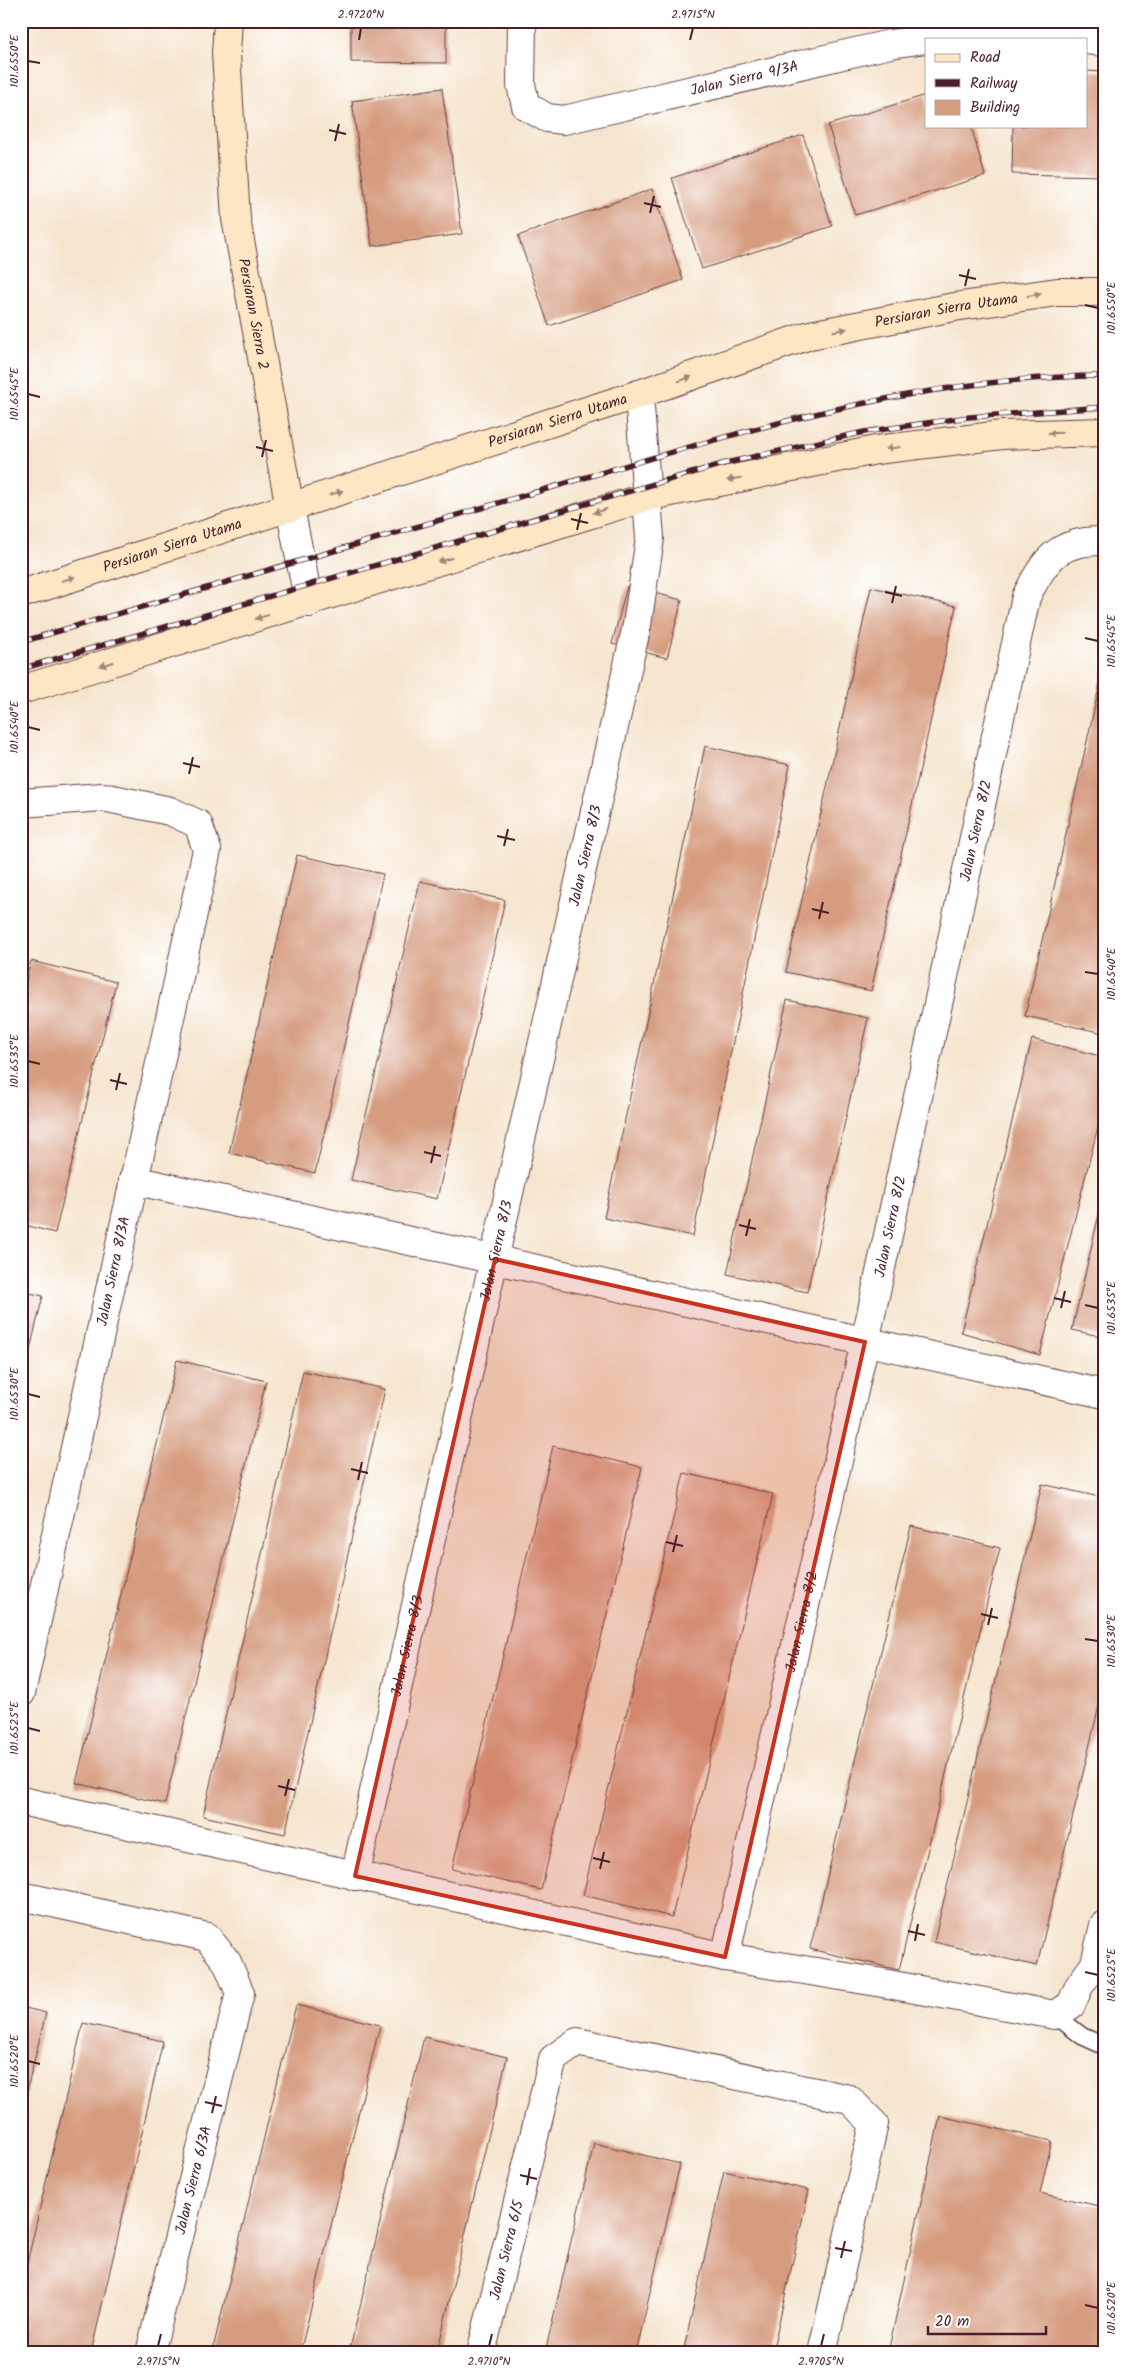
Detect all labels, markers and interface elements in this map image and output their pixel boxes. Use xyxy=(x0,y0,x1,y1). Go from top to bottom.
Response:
text: 2.9720°N xyxy=(338,5,384,24)
text: 2.9715°N xyxy=(671,5,715,24)
text: 101.6550°E xyxy=(5,34,24,88)
legend xyxy=(925,38,1088,128)
text: Road xyxy=(970,46,1001,70)
street label: Jalan Sierra 9/3A xyxy=(688,55,801,103)
text: Railway xyxy=(970,72,1018,96)
text: Building xyxy=(970,96,1020,120)
street label: Persiaran Sierra 2 xyxy=(231,256,275,372)
text: 101.6550°E xyxy=(1102,281,1121,335)
street label: Persiaran Sierra Utama xyxy=(873,287,1020,335)
one-way arrow xyxy=(1026,291,1042,299)
one-way arrow xyxy=(832,325,848,333)
text: 101.6545°E xyxy=(5,366,24,421)
one-way arrow xyxy=(678,374,693,382)
street label: Persiaran Sierra Utama xyxy=(485,388,631,455)
one-way arrow xyxy=(1047,430,1063,438)
one-way arrow xyxy=(885,444,901,452)
one-way arrow xyxy=(726,475,741,483)
one-way arrow xyxy=(329,489,344,497)
one-way arrow xyxy=(592,508,607,516)
street label: Persiaran Sierra Utama xyxy=(100,512,245,580)
one-way arrow xyxy=(437,557,452,565)
one-way arrow xyxy=(60,575,75,582)
text: 101.6545°E xyxy=(1102,613,1121,668)
one-way arrow xyxy=(255,614,270,622)
one-way arrow xyxy=(99,661,114,669)
text: 101.6540°E xyxy=(5,699,24,754)
street label: Jalan Sierra 8/2 xyxy=(954,778,999,884)
street label: Jalan Sierra 8/3 xyxy=(563,803,609,909)
text: 101.6540°E xyxy=(1102,946,1121,1001)
text: 101.6535°E xyxy=(5,1033,24,1088)
street label: Jalan Sierra 8/2 xyxy=(868,1174,914,1280)
street label: Jalan Sierra 8/3 xyxy=(474,1198,520,1304)
street label: Jalan Sierra 8/3A xyxy=(91,1214,137,1329)
text: 101.6535°E xyxy=(1102,1280,1121,1335)
text: 101.6530°E xyxy=(5,1366,24,1421)
street label: Jalan Sierra 8/2 xyxy=(779,1569,825,1675)
street label: Jalan Sierra 8/3 xyxy=(385,1593,431,1699)
text: 101.6530°E xyxy=(1102,1613,1121,1668)
text: 101.6525°E xyxy=(5,1700,24,1755)
text: 101.6525°E xyxy=(1102,1947,1121,2002)
text: 101.6520°E xyxy=(5,2033,24,2088)
street label: Jalan Sierra 6/3A xyxy=(169,2123,219,2237)
street label: Jalan Sierra 6/5 xyxy=(483,2197,531,2303)
text: 101.6520°E xyxy=(1102,2280,1121,2335)
scale bar xyxy=(928,2304,1045,2336)
text: 20 m xyxy=(935,2310,969,2334)
text: 2.9715°N xyxy=(136,2352,180,2371)
text: 2.9710°N xyxy=(467,2352,511,2371)
text: 2.9705°N xyxy=(798,2352,844,2371)

